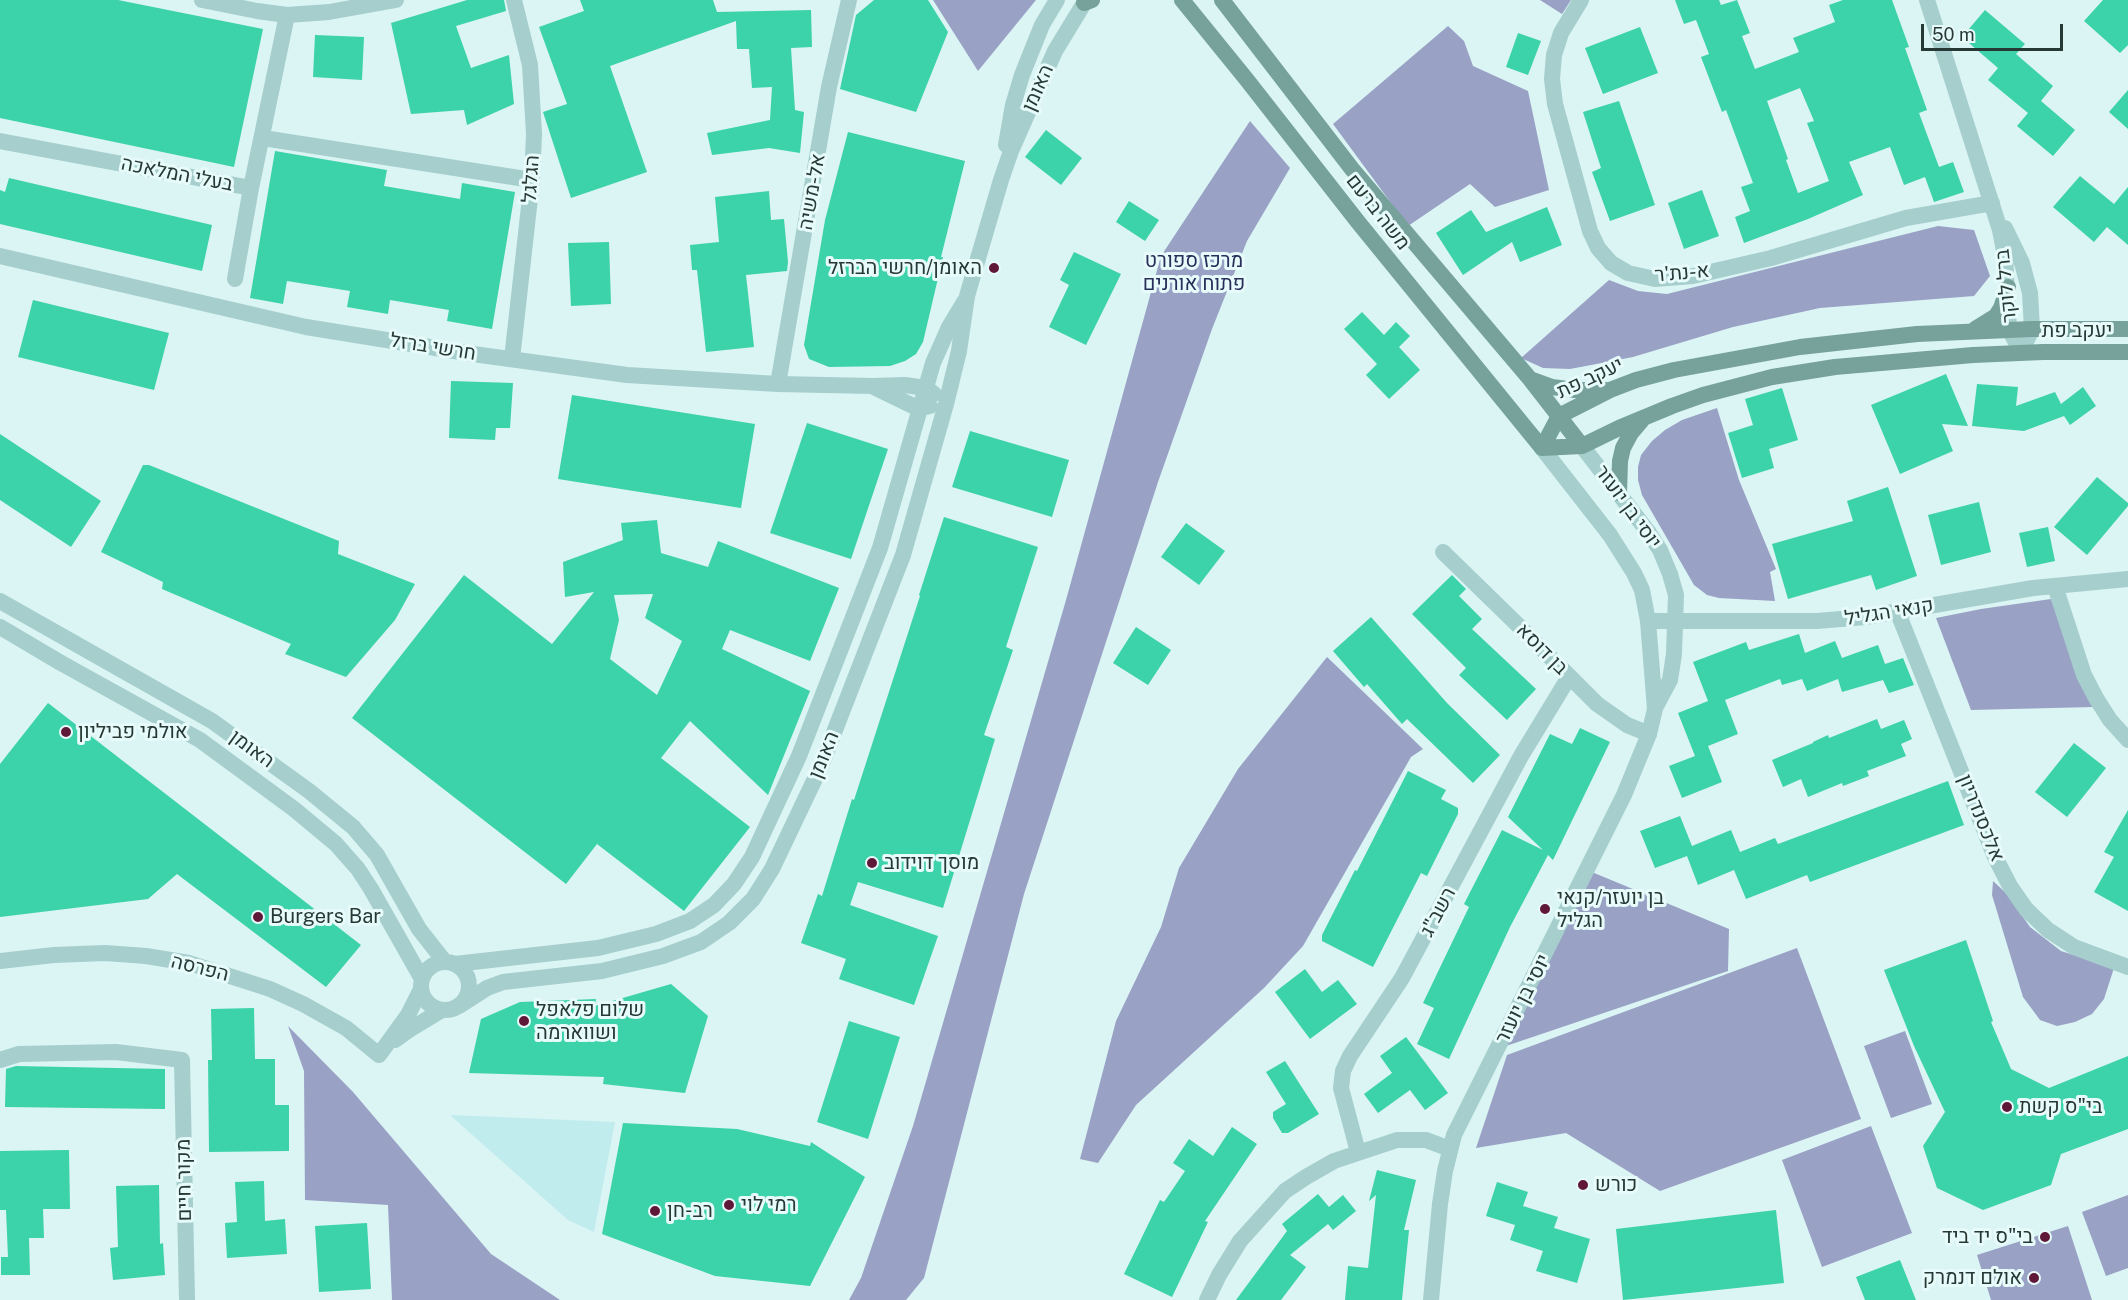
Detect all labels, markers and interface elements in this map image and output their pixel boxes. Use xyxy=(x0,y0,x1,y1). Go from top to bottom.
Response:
scale bar xyxy=(1924,12,2066,50)
text: 50 m xyxy=(1932,24,1975,45)
street label: האומן xyxy=(1017,61,1059,115)
street label: בעלי המלאכה xyxy=(119,151,235,197)
street label: אל-משיה xyxy=(793,152,831,232)
street label: הגלגל xyxy=(517,154,545,204)
street label: משה ברעם xyxy=(1341,169,1415,255)
street label: ברל לוקר xyxy=(1990,248,2022,324)
park label: מרכז ספורט פתוח אורנים xyxy=(1143,249,1245,296)
place label: האומן/חרשי הברזל xyxy=(828,256,982,280)
street label: א-נת'ר xyxy=(1654,259,1710,287)
marker: האומן/חרשי הברזל xyxy=(987,261,1001,275)
street label: יעקב פת xyxy=(2042,319,2112,343)
street label: חרשי ברזל xyxy=(388,328,478,366)
street label: יעקב פת xyxy=(1553,352,1627,404)
street label: יוסי בן יועזר xyxy=(1590,461,1666,553)
street label: קנאי הגליל xyxy=(1843,593,1935,631)
street label: בן דוסא xyxy=(1511,618,1573,680)
place label: אולמי פביליון xyxy=(78,720,188,744)
marker: אולמי פביליון xyxy=(59,725,73,739)
street label: האומן xyxy=(225,725,279,773)
street label: האומן xyxy=(804,728,844,782)
street label: אלכסנדריון xyxy=(1953,771,2009,865)
place label: מוסך דוידוב xyxy=(884,851,979,875)
marker: מוסך דוידוב xyxy=(865,856,879,870)
street label: רשב"ג xyxy=(1415,883,1461,941)
place label: בן יועזר/קנאי הגליל xyxy=(1557,886,1664,933)
marker: בן יועזר/קנאי הגליל xyxy=(1538,902,1552,916)
place label: Burgers Bar xyxy=(270,905,381,929)
marker: Burgers Bar xyxy=(251,910,265,924)
street label: הפרסה xyxy=(169,949,231,987)
street label: יוסי בן יועזר xyxy=(1490,950,1556,1048)
place label: שלום פלאפל ושווארמה xyxy=(536,998,644,1045)
marker: שלום פלאפל ושווארמה xyxy=(517,1014,531,1028)
place label: בי"ס קשת xyxy=(2019,1095,2102,1119)
marker: בי"ס קשת xyxy=(2000,1100,2014,1114)
street label: מקור חיים xyxy=(171,1138,197,1222)
place label: כורש xyxy=(1595,1173,1637,1197)
marker: כורש xyxy=(1576,1178,1590,1192)
place label: רמי לוי xyxy=(741,1193,797,1217)
marker: רמי לוי xyxy=(722,1198,736,1212)
place label: רב-חן xyxy=(667,1199,713,1223)
marker: רב-חן xyxy=(648,1204,662,1218)
place label: בי"ס יד ביד xyxy=(1942,1225,2033,1249)
marker: בי"ס יד ביד xyxy=(2038,1230,2052,1244)
place label: אולם דנמרק xyxy=(1923,1266,2022,1290)
marker: אולם דנמרק xyxy=(2027,1271,2041,1285)

